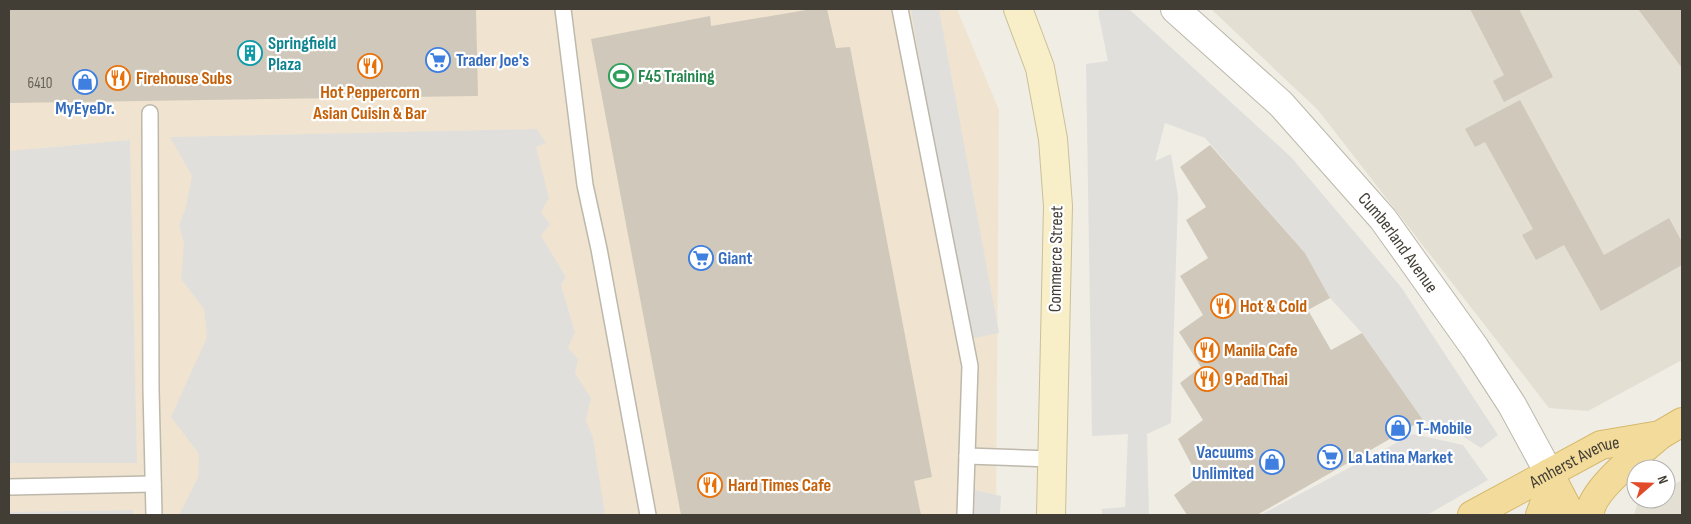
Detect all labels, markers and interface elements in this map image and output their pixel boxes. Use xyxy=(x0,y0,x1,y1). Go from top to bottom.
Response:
place label: Springfield Plaza xyxy=(268,33,337,75)
building icon: Springfield Plaza xyxy=(237,40,263,66)
supermarket icon: Trader Joe's xyxy=(425,47,451,73)
place label: Trader Joe's xyxy=(456,50,529,71)
restaurant icon: Hot Peppercorn Asian Cuisin & Bar xyxy=(357,53,383,79)
sports icon: F45 Training xyxy=(608,63,634,89)
restaurant icon: Firehouse Subs xyxy=(105,65,131,91)
place label: F45 Training xyxy=(638,66,715,87)
place label: Firehouse Subs xyxy=(136,68,232,89)
shop icon: MyEyeDr. xyxy=(72,69,98,95)
house number: 6410 xyxy=(27,74,53,93)
place label: Hot Peppercorn Asian Cuisin & Bar xyxy=(312,82,427,124)
place label: MyEyeDr. xyxy=(55,98,115,119)
street label: Cumberland Avenue xyxy=(1354,188,1443,297)
street label: Commerce Street xyxy=(1045,205,1067,312)
supermarket icon: Giant xyxy=(688,245,714,271)
place label: Giant xyxy=(718,248,753,269)
restaurant icon: Hot & Cold xyxy=(1210,293,1236,319)
place label: Hot & Cold xyxy=(1240,296,1307,317)
restaurant icon: Manila Cafe xyxy=(1194,337,1220,363)
place label: Manila Cafe xyxy=(1224,340,1298,361)
restaurant icon: 9 Pad Thai xyxy=(1194,366,1220,392)
place label: 9 Pad Thai xyxy=(1224,369,1288,390)
shop icon: T-Mobile xyxy=(1385,415,1411,441)
place label: T-Mobile xyxy=(1416,418,1472,439)
street label: Amherst Avenue xyxy=(1525,432,1621,493)
place label: Vacuums Unlimited xyxy=(1192,442,1254,484)
supermarket icon: La Latina Market xyxy=(1317,444,1343,470)
place label: La Latina Market xyxy=(1348,447,1453,468)
shop icon: Vacuums Unlimited xyxy=(1259,449,1285,475)
north arrow xyxy=(1626,459,1676,509)
restaurant icon: Hard Times Cafe xyxy=(697,472,723,498)
text: N xyxy=(1653,473,1672,486)
place label: Hard Times Cafe xyxy=(728,475,831,496)

